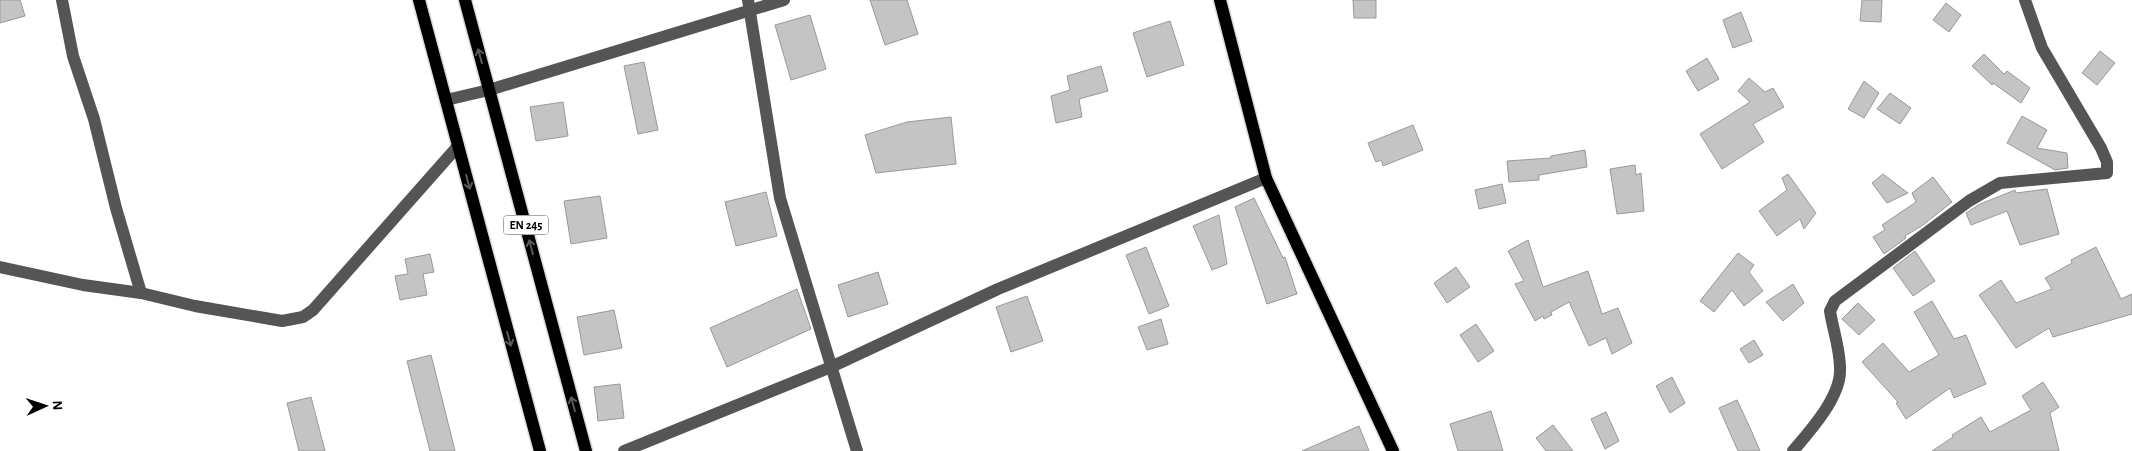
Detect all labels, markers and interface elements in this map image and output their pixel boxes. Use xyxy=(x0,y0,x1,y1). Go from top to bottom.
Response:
one-way arrow xyxy=(475,49,485,65)
one-way arrow xyxy=(464,174,473,190)
road number: EN 245 xyxy=(504,216,548,234)
one-way arrow xyxy=(526,239,536,255)
one-way arrow xyxy=(505,331,515,347)
north arrow xyxy=(20,381,70,431)
one-way arrow xyxy=(568,396,577,412)
text: N xyxy=(50,400,64,411)

